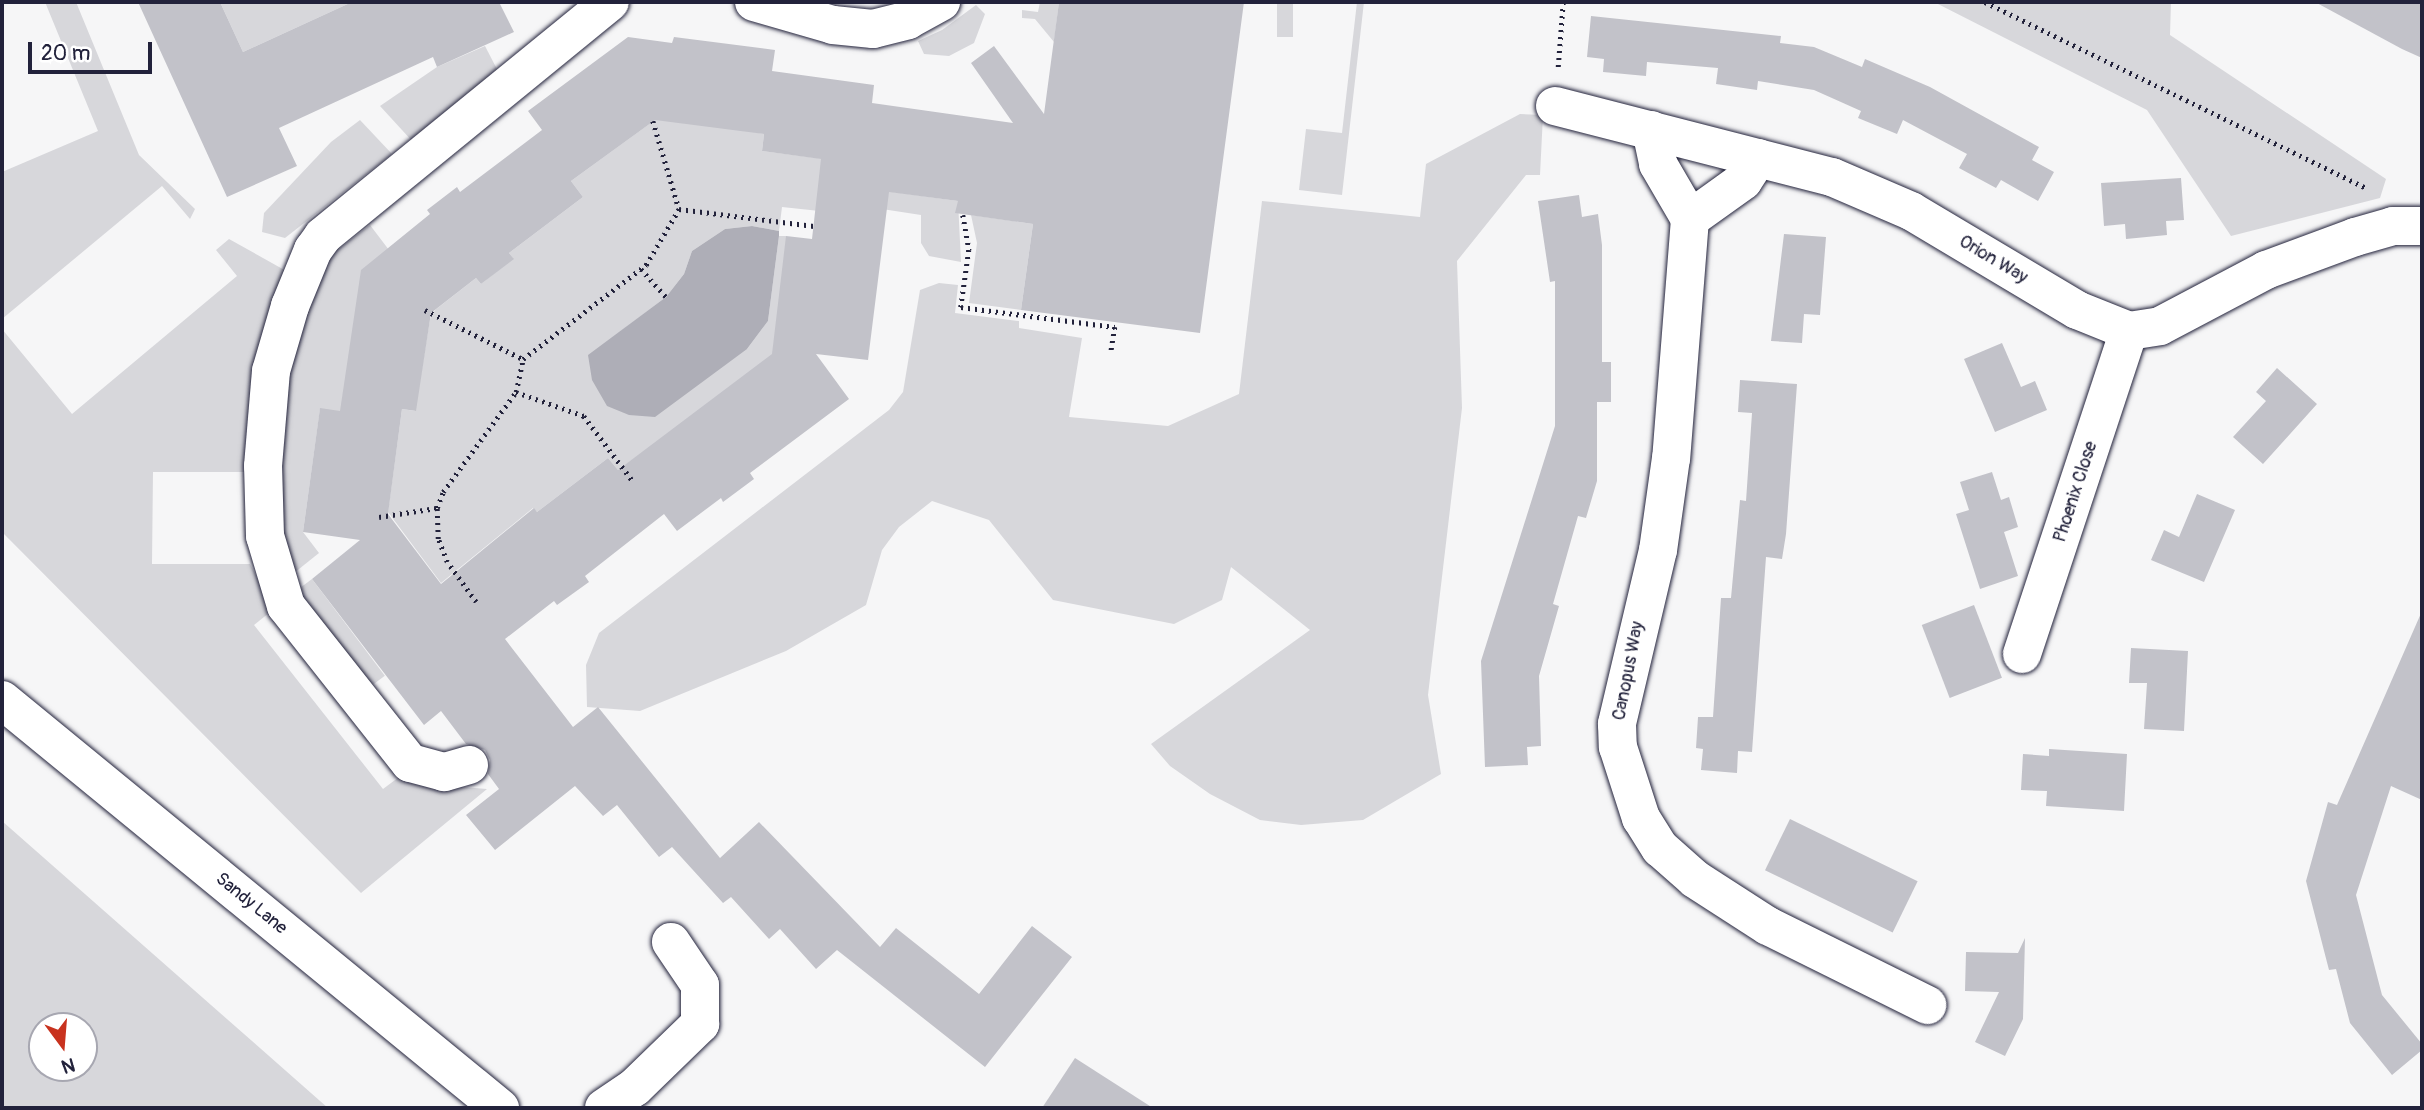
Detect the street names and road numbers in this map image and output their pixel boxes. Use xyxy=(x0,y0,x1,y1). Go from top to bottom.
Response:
street label: Orion Way xyxy=(1955,231,2031,289)
street label: Phoenix Close xyxy=(2050,439,2102,545)
street label: Canopus Way xyxy=(1609,620,1649,722)
street label: Sandy Lane xyxy=(211,869,291,939)

